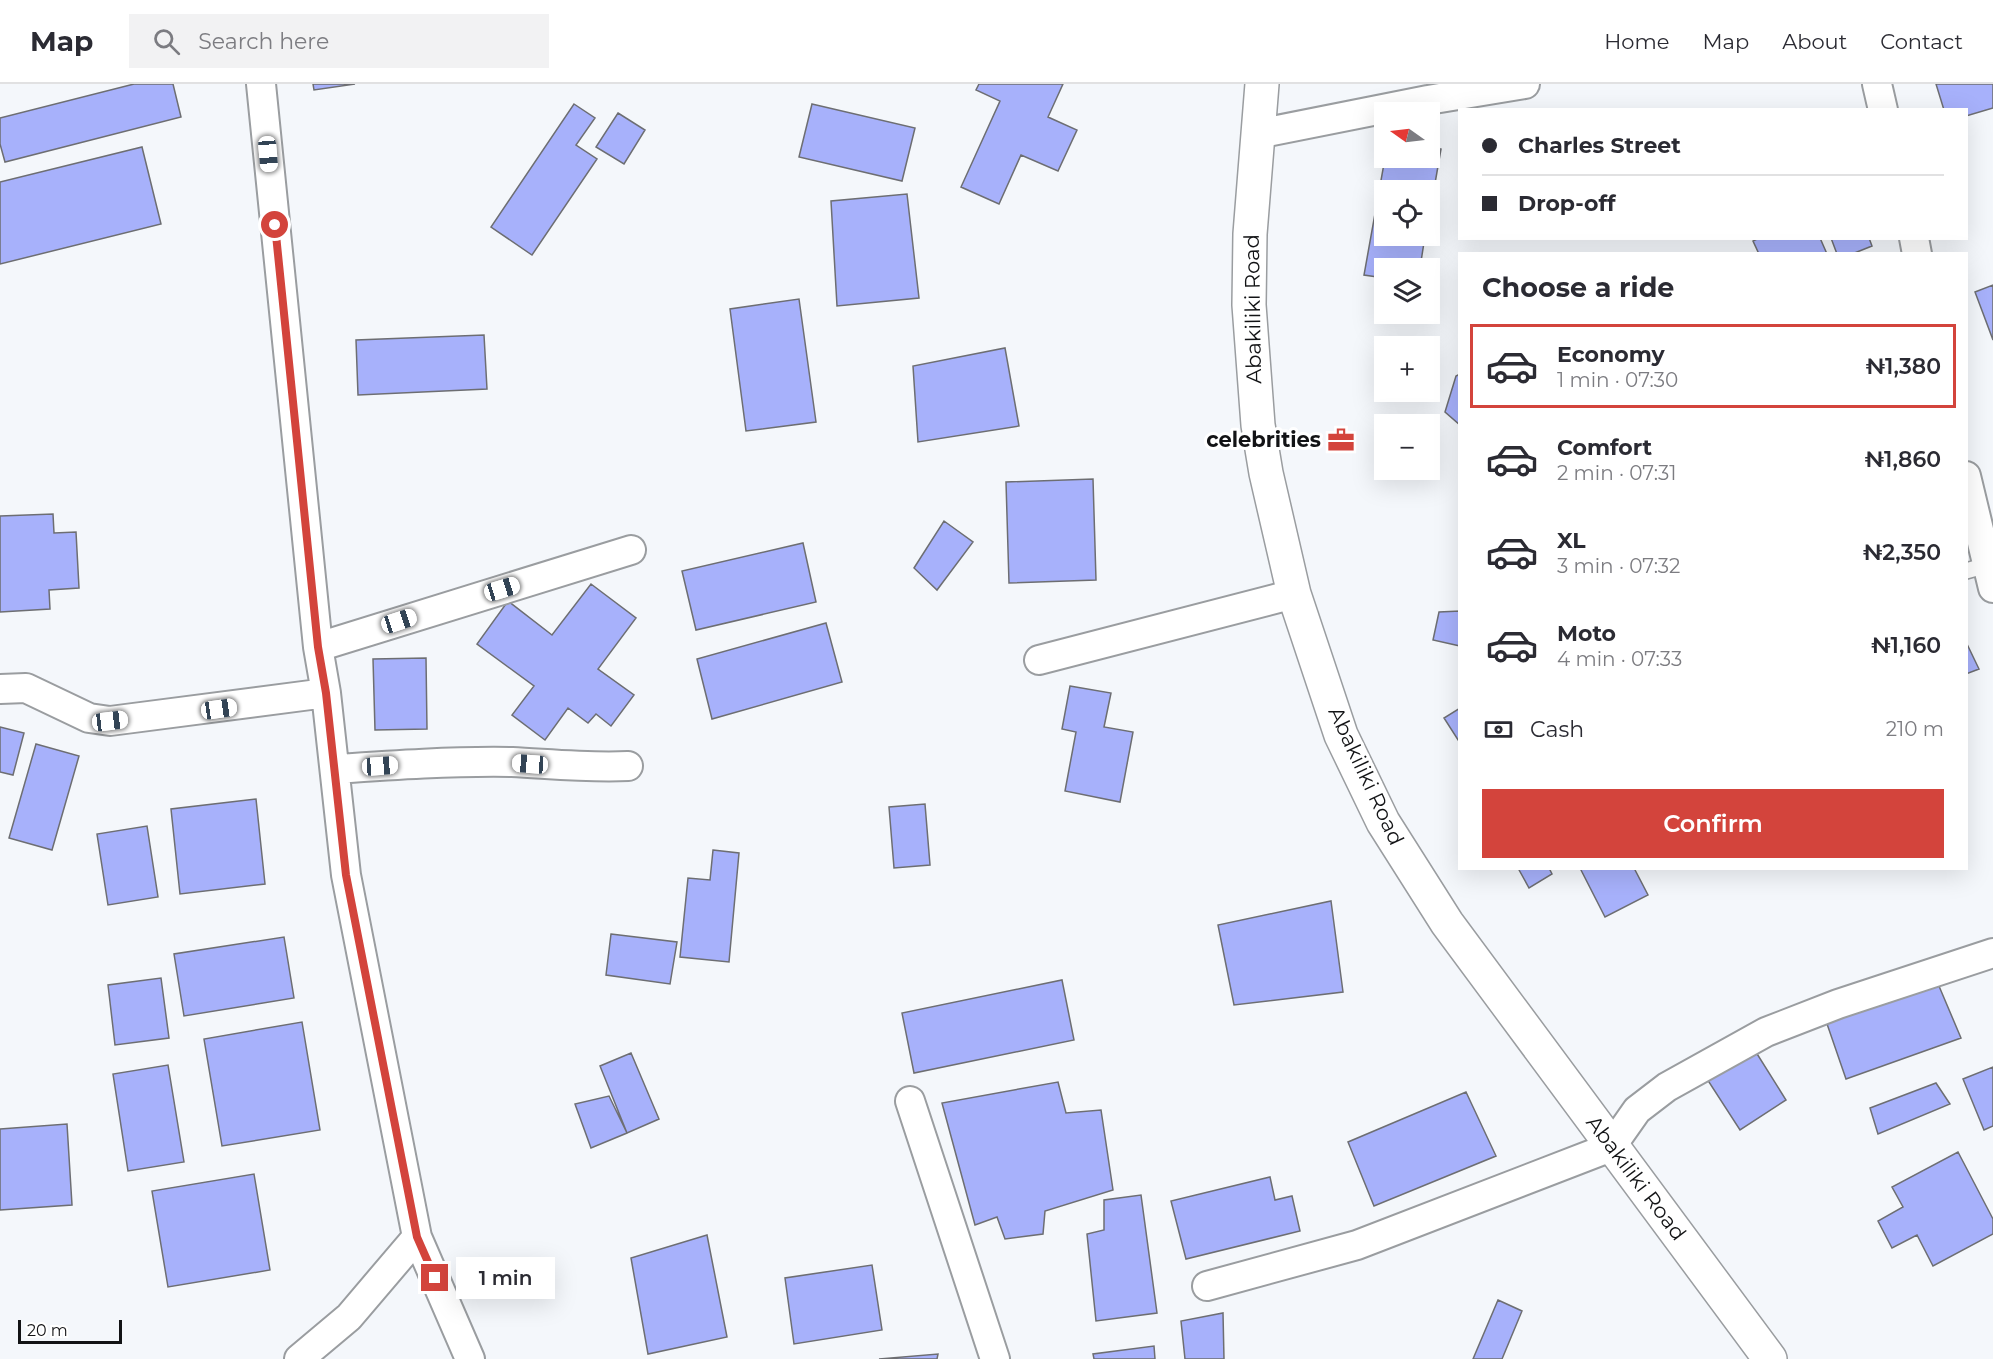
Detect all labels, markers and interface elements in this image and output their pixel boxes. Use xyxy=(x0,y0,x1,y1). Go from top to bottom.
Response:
search box xyxy=(129,14,549,68)
text: Map xyxy=(30,24,93,58)
icon: search xyxy=(150,25,183,58)
text: Search here xyxy=(198,28,329,55)
text: Home xyxy=(1604,29,1669,54)
text: Map xyxy=(1702,29,1749,54)
text: About xyxy=(1782,29,1847,54)
text: Contact xyxy=(1880,29,1963,54)
north arrow xyxy=(1374,102,1440,168)
map controls xyxy=(1374,102,1440,480)
text: Charles Street xyxy=(1518,132,1681,159)
car xyxy=(257,135,279,173)
button: locate xyxy=(1374,180,1440,246)
text: Drop-off xyxy=(1518,190,1616,217)
route start xyxy=(261,211,288,238)
street label: Abakiliki Road xyxy=(1239,234,1266,384)
button: layers xyxy=(1374,258,1440,324)
text: Choose a ride xyxy=(1482,271,1674,304)
button: + xyxy=(1374,336,1440,402)
icon: car xyxy=(1485,339,1539,393)
text: Economy xyxy=(1557,341,1665,368)
text: ₦1,380 xyxy=(1865,353,1941,380)
text: 1 min · 07:30 xyxy=(1557,368,1678,392)
button: − xyxy=(1374,414,1440,480)
office icon: celebrities xyxy=(1326,425,1356,455)
place label: celebrities xyxy=(1206,427,1321,452)
icon: car xyxy=(1485,432,1539,486)
text: Comfort xyxy=(1557,434,1652,461)
text: ₦1,860 xyxy=(1864,446,1941,473)
text: 2 min · 07:31 xyxy=(1557,461,1676,485)
icon: car xyxy=(1485,525,1539,579)
text: XL xyxy=(1557,527,1586,554)
text: ₦2,350 xyxy=(1863,539,1941,566)
text: 3 min · 07:32 xyxy=(1557,554,1680,578)
car xyxy=(482,575,522,603)
car xyxy=(379,607,419,635)
icon: car xyxy=(1485,618,1539,672)
text: Moto xyxy=(1557,620,1616,647)
text: ₦1,160 xyxy=(1871,632,1941,659)
text: 4 min · 07:33 xyxy=(1557,647,1682,671)
car xyxy=(200,698,238,720)
street label: Abakiliki Road xyxy=(1323,703,1409,849)
car xyxy=(91,710,129,732)
icon: cash xyxy=(1482,713,1515,746)
text: Cash xyxy=(1530,716,1584,743)
text: 210 m xyxy=(1886,717,1944,741)
car xyxy=(511,754,549,774)
car xyxy=(361,756,399,776)
button: Confirm xyxy=(1482,789,1944,858)
street label: Abakiliki Road xyxy=(1581,1110,1691,1245)
callout: 1 min xyxy=(456,1257,555,1299)
route end xyxy=(421,1264,448,1291)
text: 1 min xyxy=(479,1266,532,1290)
scale bar xyxy=(18,1317,122,1344)
text: 20 m xyxy=(27,1321,68,1340)

